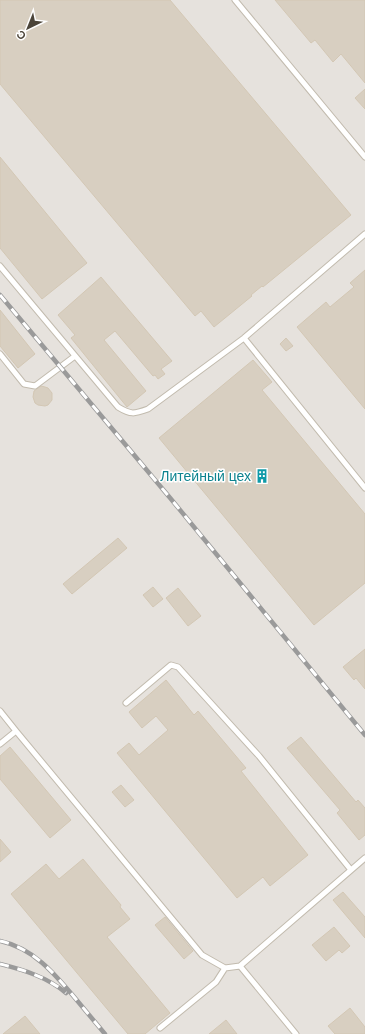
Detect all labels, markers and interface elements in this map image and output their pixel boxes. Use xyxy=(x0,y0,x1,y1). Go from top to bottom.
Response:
north arrow xyxy=(8,8,48,48)
text: С xyxy=(14,28,28,42)
place label: Литейный цех xyxy=(160,468,251,484)
building icon: Литейный цех xyxy=(254,468,270,484)

